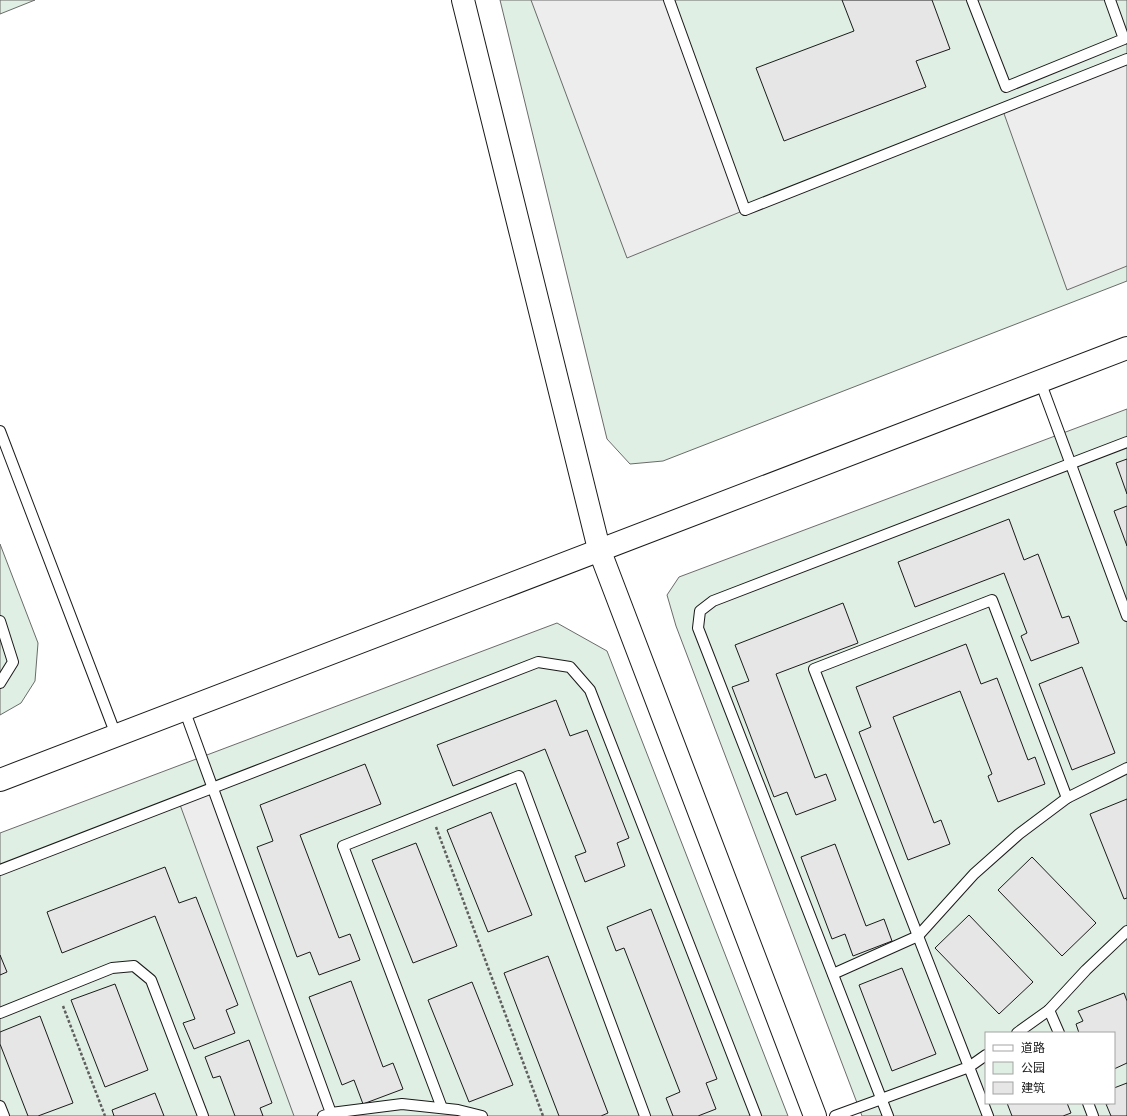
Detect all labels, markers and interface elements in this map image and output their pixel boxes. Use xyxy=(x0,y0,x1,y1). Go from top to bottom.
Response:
legend xyxy=(985,1032,1115,1104)
text: 道路 xyxy=(1021,1041,1045,1055)
text: 公园 xyxy=(1021,1061,1045,1075)
text: 建筑 xyxy=(1021,1081,1045,1095)

